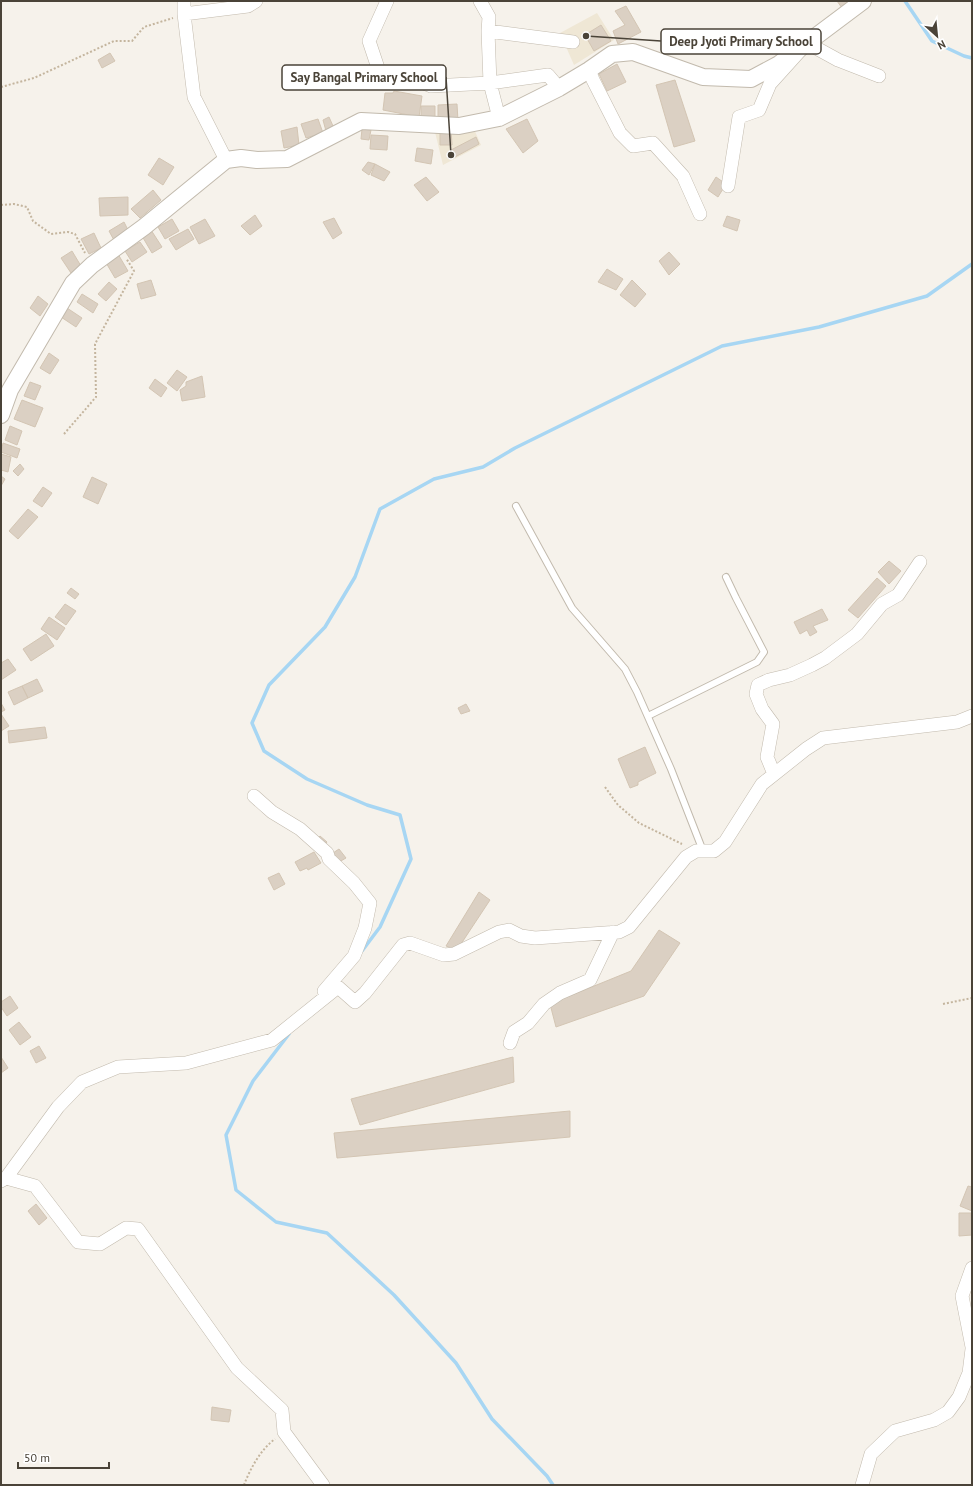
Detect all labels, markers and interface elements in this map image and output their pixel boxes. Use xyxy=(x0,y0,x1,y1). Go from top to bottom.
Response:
north arrow xyxy=(917,16,957,56)
callout: Deep Jyoti Primary School xyxy=(661,29,821,54)
text: Deep Jyoti Primary School xyxy=(669,33,813,50)
text: N xyxy=(935,37,948,53)
callout: Say Bangal Primary School xyxy=(282,65,446,90)
text: Say Bangal Primary School xyxy=(290,69,438,86)
scale bar xyxy=(18,1444,109,1470)
text: 50 m xyxy=(24,1450,50,1465)

